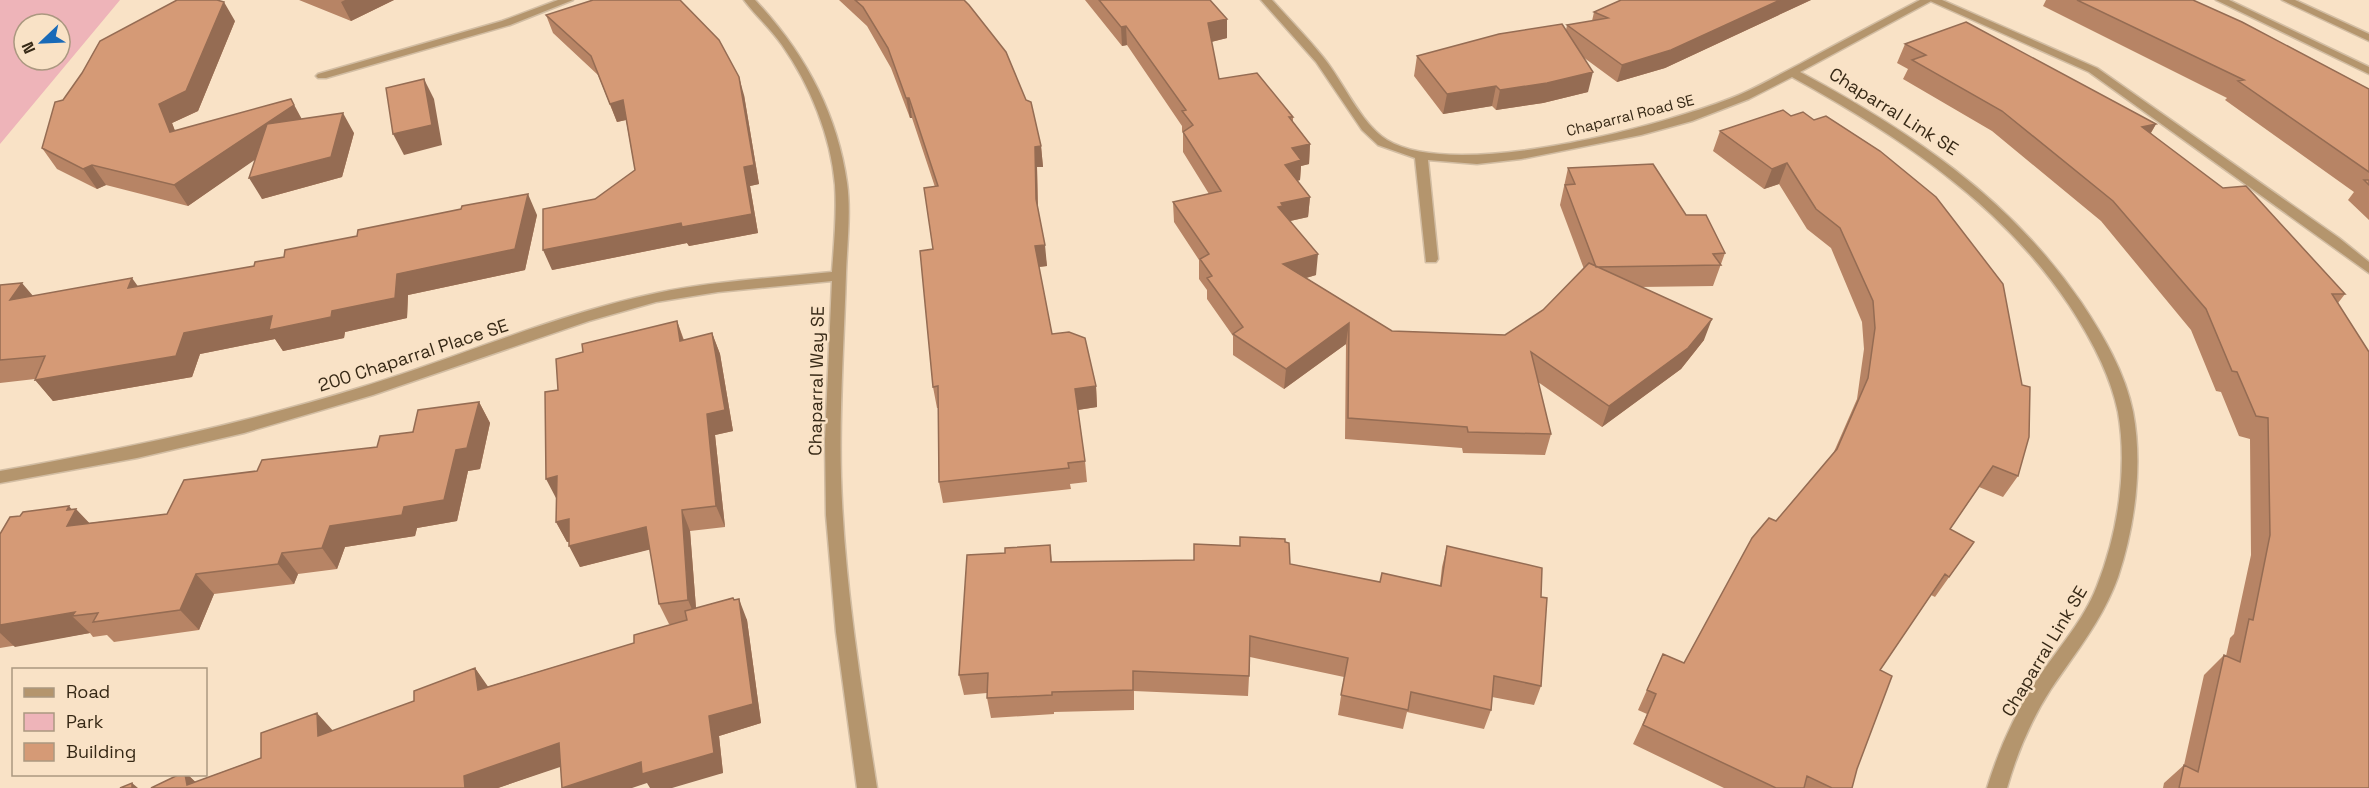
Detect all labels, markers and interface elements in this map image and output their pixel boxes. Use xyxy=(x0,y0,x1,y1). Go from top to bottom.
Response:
north arrow xyxy=(12,12,72,72)
text: N xyxy=(17,39,40,57)
street label: Chaparral Link SE xyxy=(1825,62,1963,160)
street label: Chaparral Road SE xyxy=(1564,90,1696,140)
street label: Chaparral Way SE xyxy=(803,306,829,456)
street label: 200 Chaparral Place SE xyxy=(315,313,511,397)
street label: Chaparral Link SE xyxy=(1996,582,2092,720)
legend xyxy=(12,668,207,776)
text: Road xyxy=(66,680,110,703)
text: Park xyxy=(66,710,104,733)
text: Building xyxy=(66,740,136,763)

